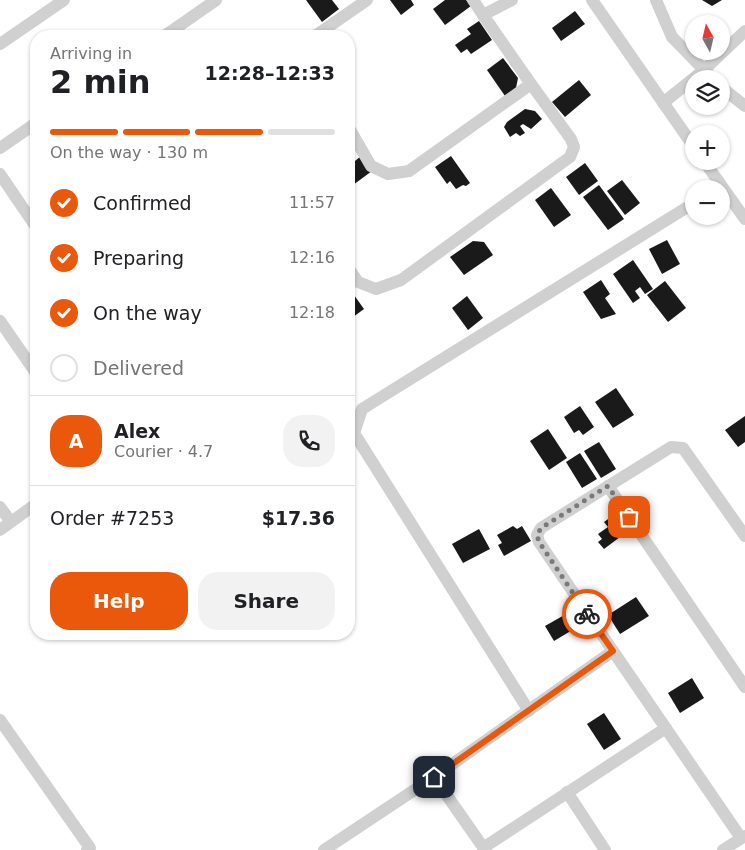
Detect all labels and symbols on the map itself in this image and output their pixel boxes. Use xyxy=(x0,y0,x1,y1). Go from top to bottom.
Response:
north arrow xyxy=(685,15,730,60)
pin xyxy=(608,496,650,538)
courier xyxy=(562,589,612,639)
pin xyxy=(413,756,455,798)

